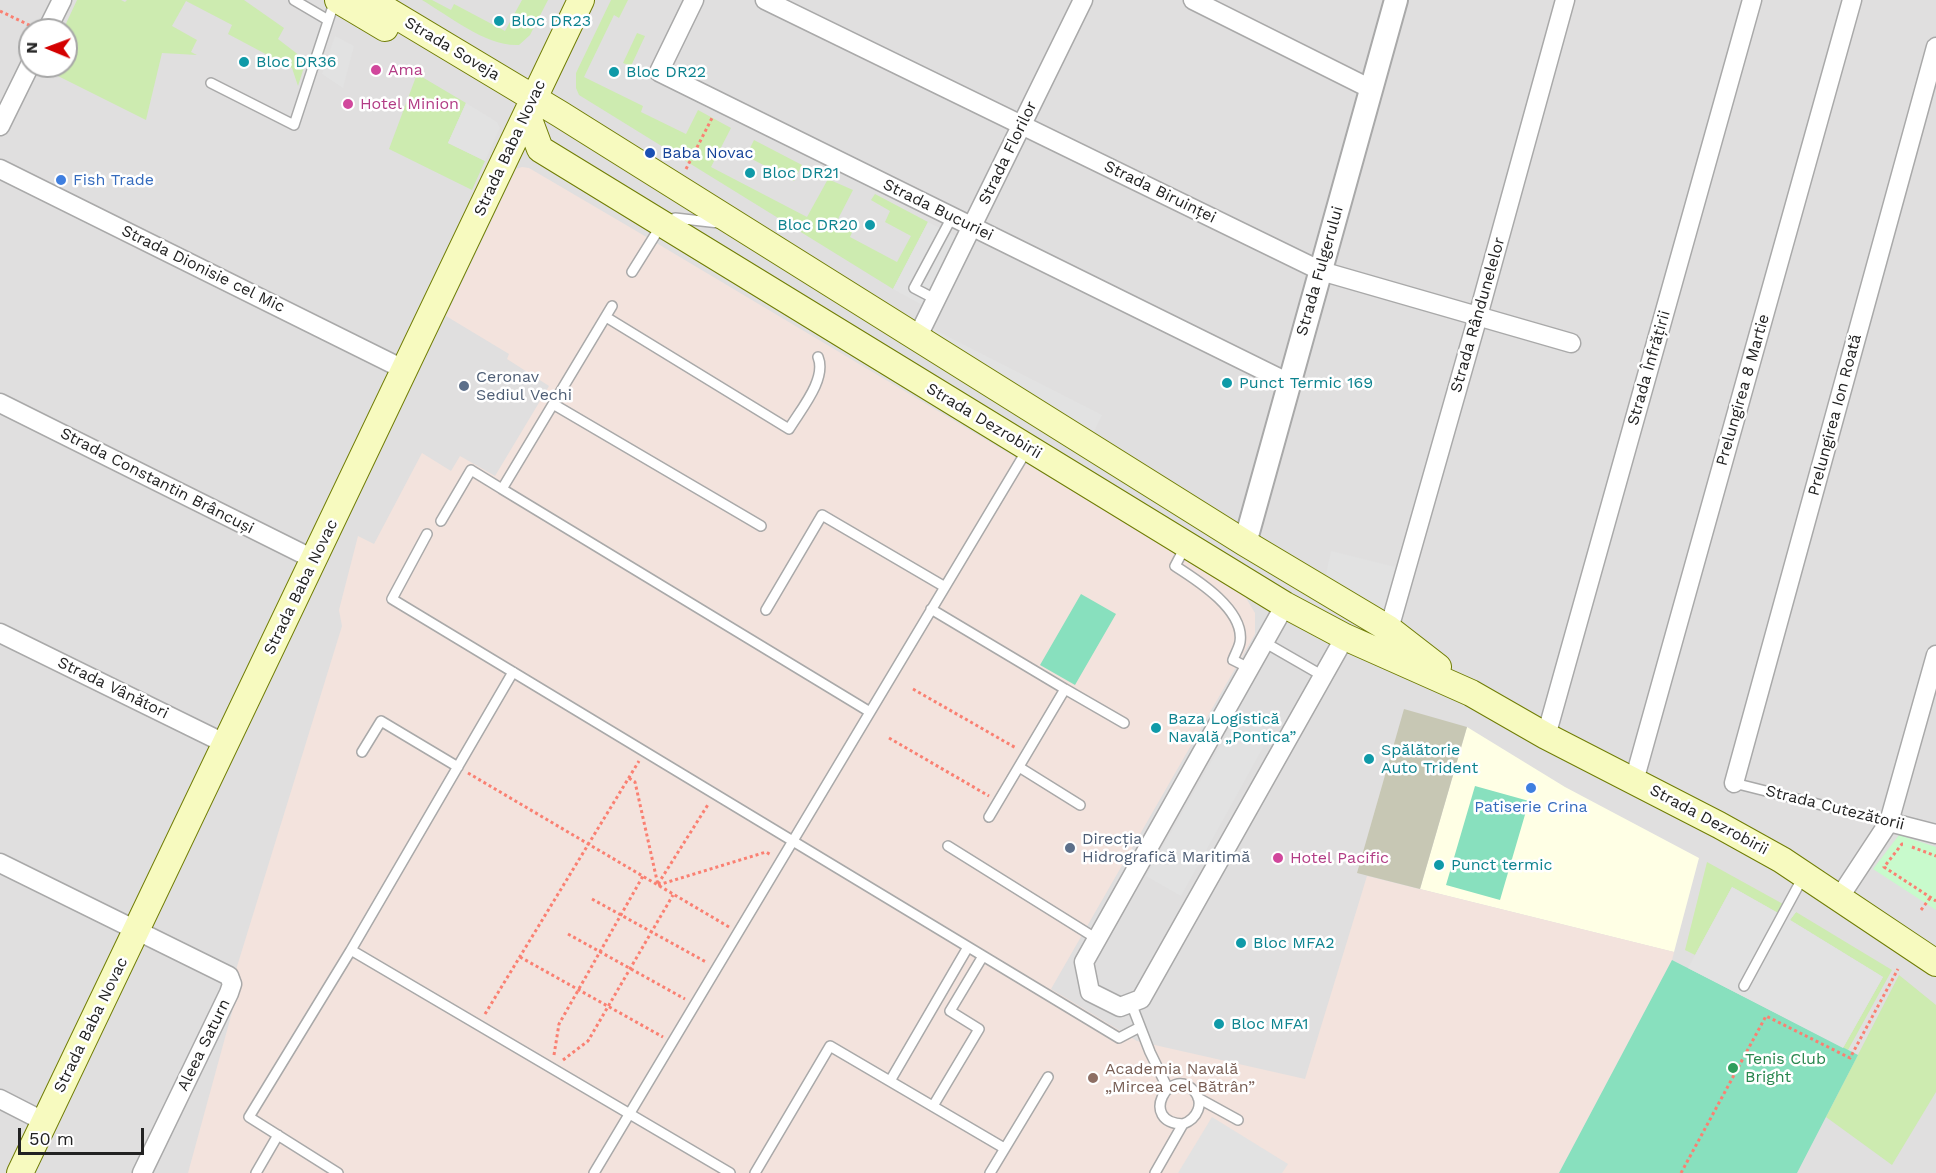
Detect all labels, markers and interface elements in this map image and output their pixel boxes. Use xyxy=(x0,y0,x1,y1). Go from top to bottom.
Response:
place label: Bloc DR23 xyxy=(511,11,591,31)
street label: Strada Soveja xyxy=(401,13,503,85)
marker: Bloc DR23 xyxy=(492,14,506,28)
north arrow xyxy=(18,18,78,78)
text: N xyxy=(22,42,41,54)
place label: Bloc DR36 xyxy=(256,52,337,72)
marker: Bloc DR36 xyxy=(237,55,251,69)
place label: Ama xyxy=(388,60,423,80)
place label: Bloc DR22 xyxy=(626,62,706,82)
marker: Ama xyxy=(369,63,383,77)
marker: Bloc DR22 xyxy=(607,65,621,79)
street label: Strada Baba Novac xyxy=(470,77,550,219)
place label: Hotel Minion xyxy=(360,94,459,114)
marker: Hotel Minion xyxy=(341,97,355,111)
street label: Strada Florilor xyxy=(975,98,1041,208)
place label: Baba Novac xyxy=(662,143,753,163)
marker: Baba Novac xyxy=(643,146,657,160)
street label: Strada Biruinței xyxy=(1101,157,1219,227)
place label: Bloc DR21 xyxy=(762,163,839,183)
marker: Bloc DR21 xyxy=(743,166,757,180)
place label: Fish Trade xyxy=(73,170,154,190)
marker: Fish Trade xyxy=(54,173,68,187)
street label: Strada Bucuriei xyxy=(880,175,996,245)
street label: Strada Fulgerului xyxy=(1292,204,1348,338)
place label: Bloc DR20 xyxy=(777,215,858,235)
marker: Bloc DR20 xyxy=(863,218,877,232)
street label: Strada Dionisie cel Mic xyxy=(118,221,288,317)
street label: Strada Rândunelelor xyxy=(1447,235,1509,395)
street label: Strada Înfrățirii xyxy=(1623,308,1675,428)
street label: Prelungirea 8 Martie xyxy=(1712,312,1774,468)
street label: Prelungirea Ion Roată xyxy=(1804,332,1866,498)
place label: Ceronav Sediul Vechi xyxy=(476,367,572,405)
place label: Punct Termic 169 xyxy=(1239,373,1373,393)
marker: Punct Termic 169 xyxy=(1220,376,1234,390)
marker: Ceronav Sediul Vechi xyxy=(457,379,471,393)
street label: Strada Dezrobirii xyxy=(923,379,1045,463)
street label: Strada Constantin Brâncuși xyxy=(57,424,257,538)
street label: Strada Baba Novac xyxy=(260,516,342,658)
street label: Strada Vânători xyxy=(54,653,172,723)
place label: Baza Logistică Navală „Pontica” xyxy=(1168,709,1296,747)
marker: Baza Logistică Navală „Pontica” xyxy=(1149,721,1163,735)
place label: Spălătorie Auto Trident xyxy=(1381,740,1478,778)
marker: Spălătorie Auto Trident xyxy=(1362,752,1376,766)
marker: Patiserie Crina xyxy=(1524,781,1538,795)
street label: Strada Dezrobirii xyxy=(1646,781,1772,859)
street label: Strada Cutezătorii xyxy=(1764,781,1906,835)
place label: Patiserie Crina xyxy=(1474,797,1588,817)
place label: Direcția Hidrografică Maritimă xyxy=(1082,829,1250,867)
marker: Direcția Hidrografică Maritimă xyxy=(1063,841,1077,855)
place label: Hotel Pacific xyxy=(1290,848,1389,868)
marker: Hotel Pacific xyxy=(1271,851,1285,865)
place label: Punct termic xyxy=(1451,855,1553,875)
marker: Punct termic xyxy=(1432,858,1446,872)
place label: Bloc MFA2 xyxy=(1253,933,1335,953)
marker: Bloc MFA2 xyxy=(1234,936,1248,950)
street label: Strada Baba Novac xyxy=(50,954,132,1096)
street label: Aleea Saturn xyxy=(173,996,235,1094)
place label: Bloc MFA1 xyxy=(1231,1014,1308,1034)
marker: Bloc MFA1 xyxy=(1212,1017,1226,1031)
place label: Tenis Club Bright xyxy=(1745,1049,1826,1087)
place label: Academia Navală „Mircea cel Bătrân” xyxy=(1105,1059,1255,1097)
marker: Tenis Club Bright xyxy=(1726,1061,1740,1075)
marker: Academia Navală „Mircea cel Bătrân” xyxy=(1086,1071,1100,1085)
scale bar xyxy=(21,1116,147,1154)
text: 50 m xyxy=(29,1128,74,1149)

